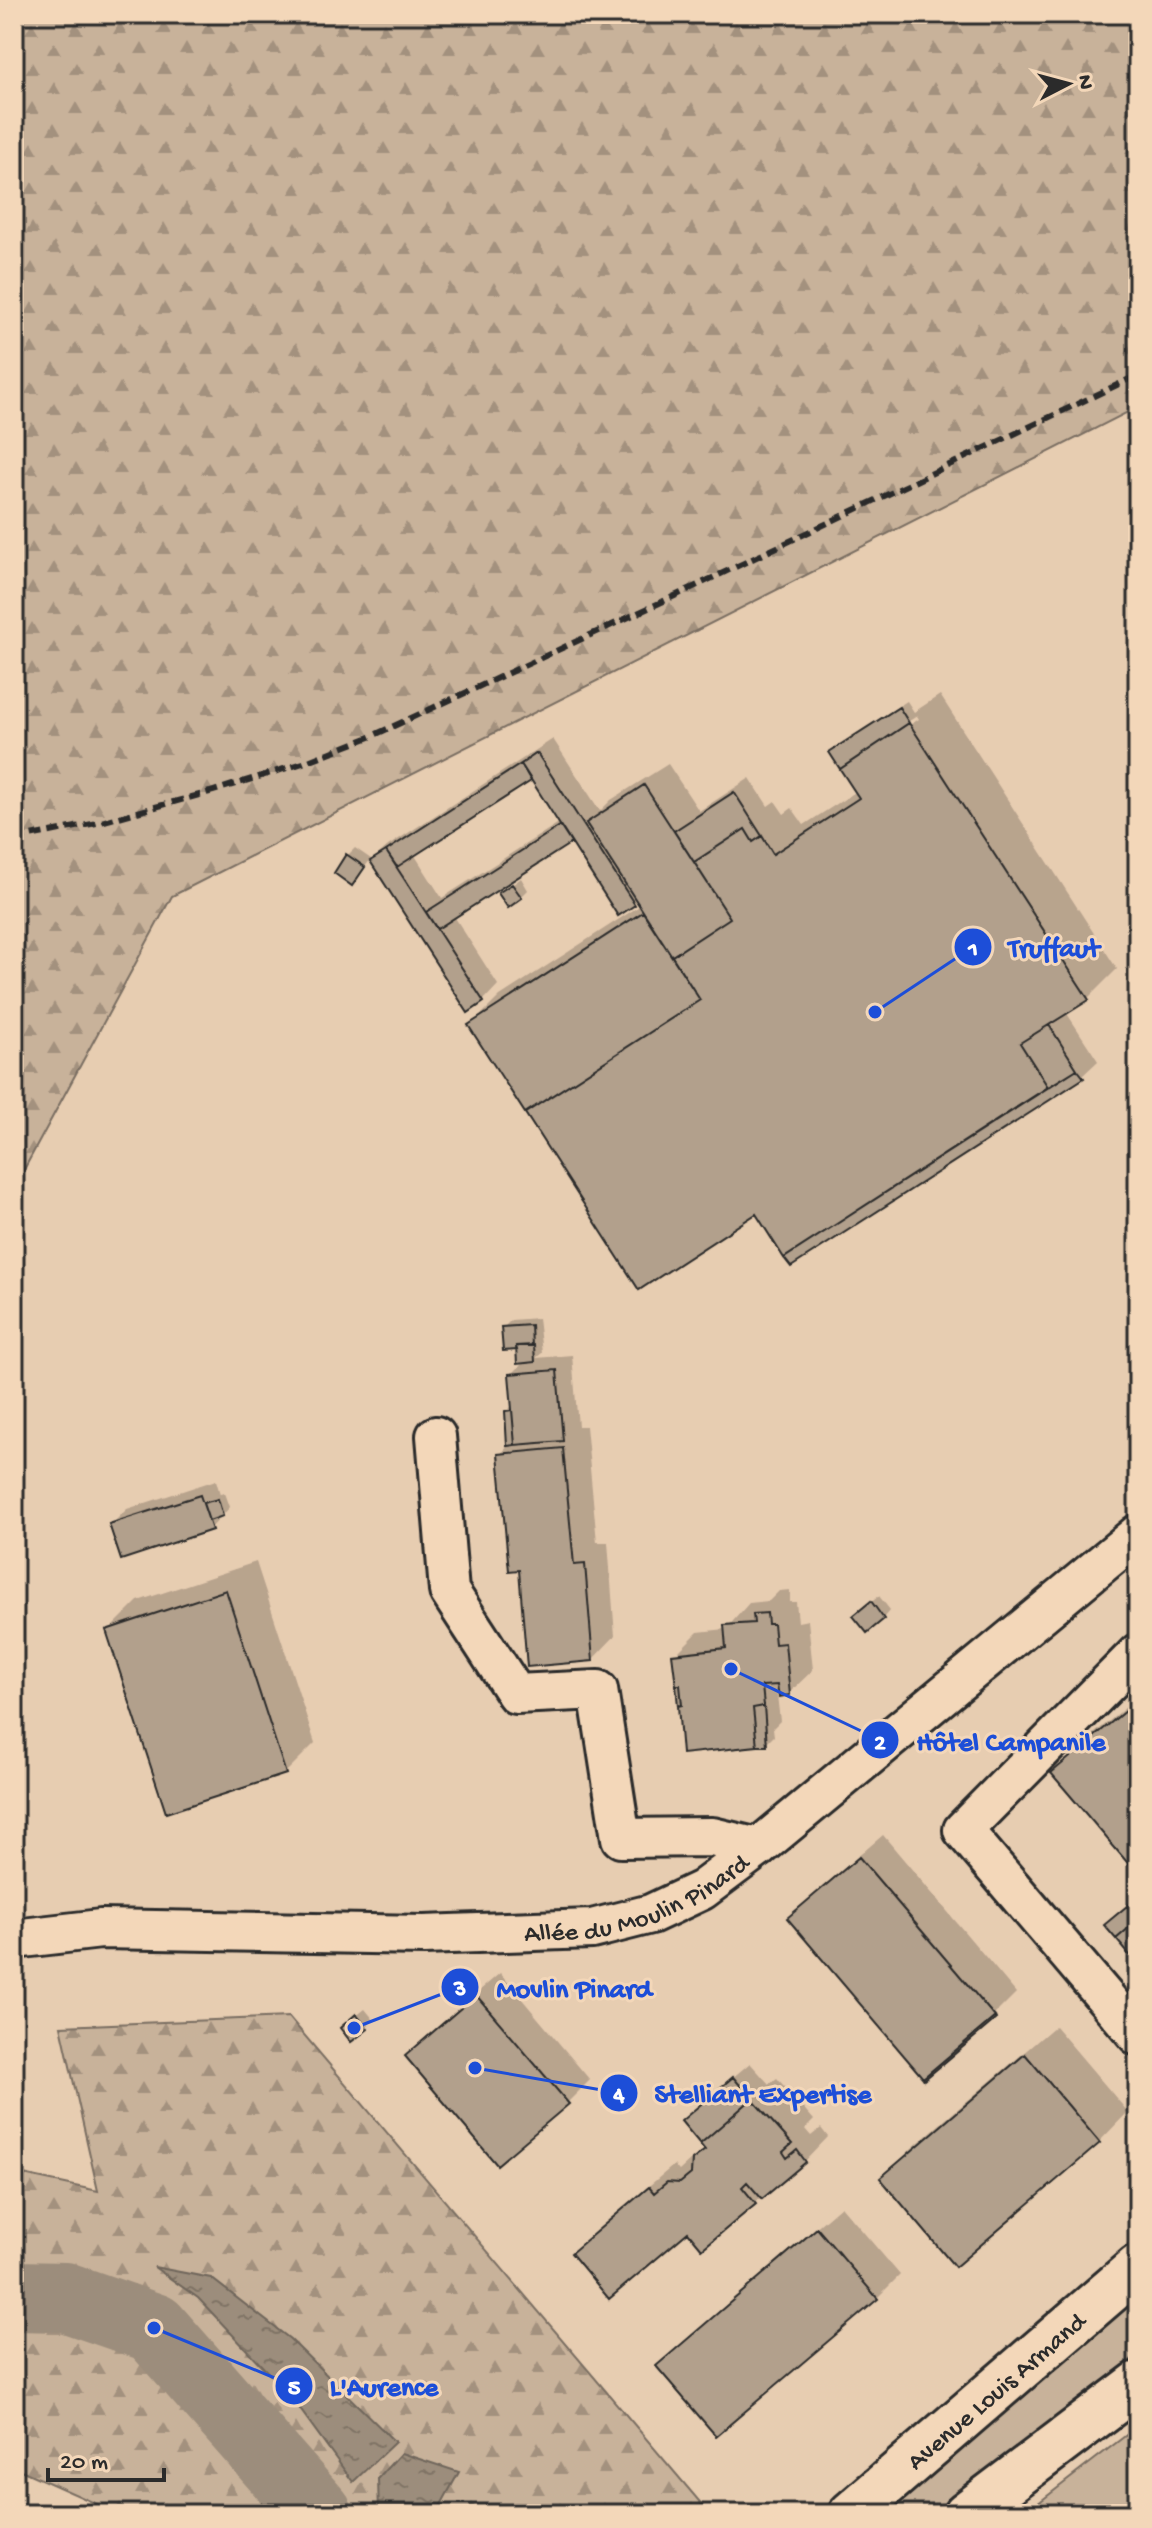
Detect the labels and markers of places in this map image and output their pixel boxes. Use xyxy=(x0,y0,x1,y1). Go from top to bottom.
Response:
callout: Truffaut xyxy=(953,921,1116,973)
callout: Hôtel Campanile xyxy=(860,1714,1121,1766)
callout: Movlin Pinard xyxy=(440,1961,667,2013)
callout: Stelliant Expertise xyxy=(599,2067,888,2119)
callout: L'Aurence xyxy=(274,2360,454,2412)

